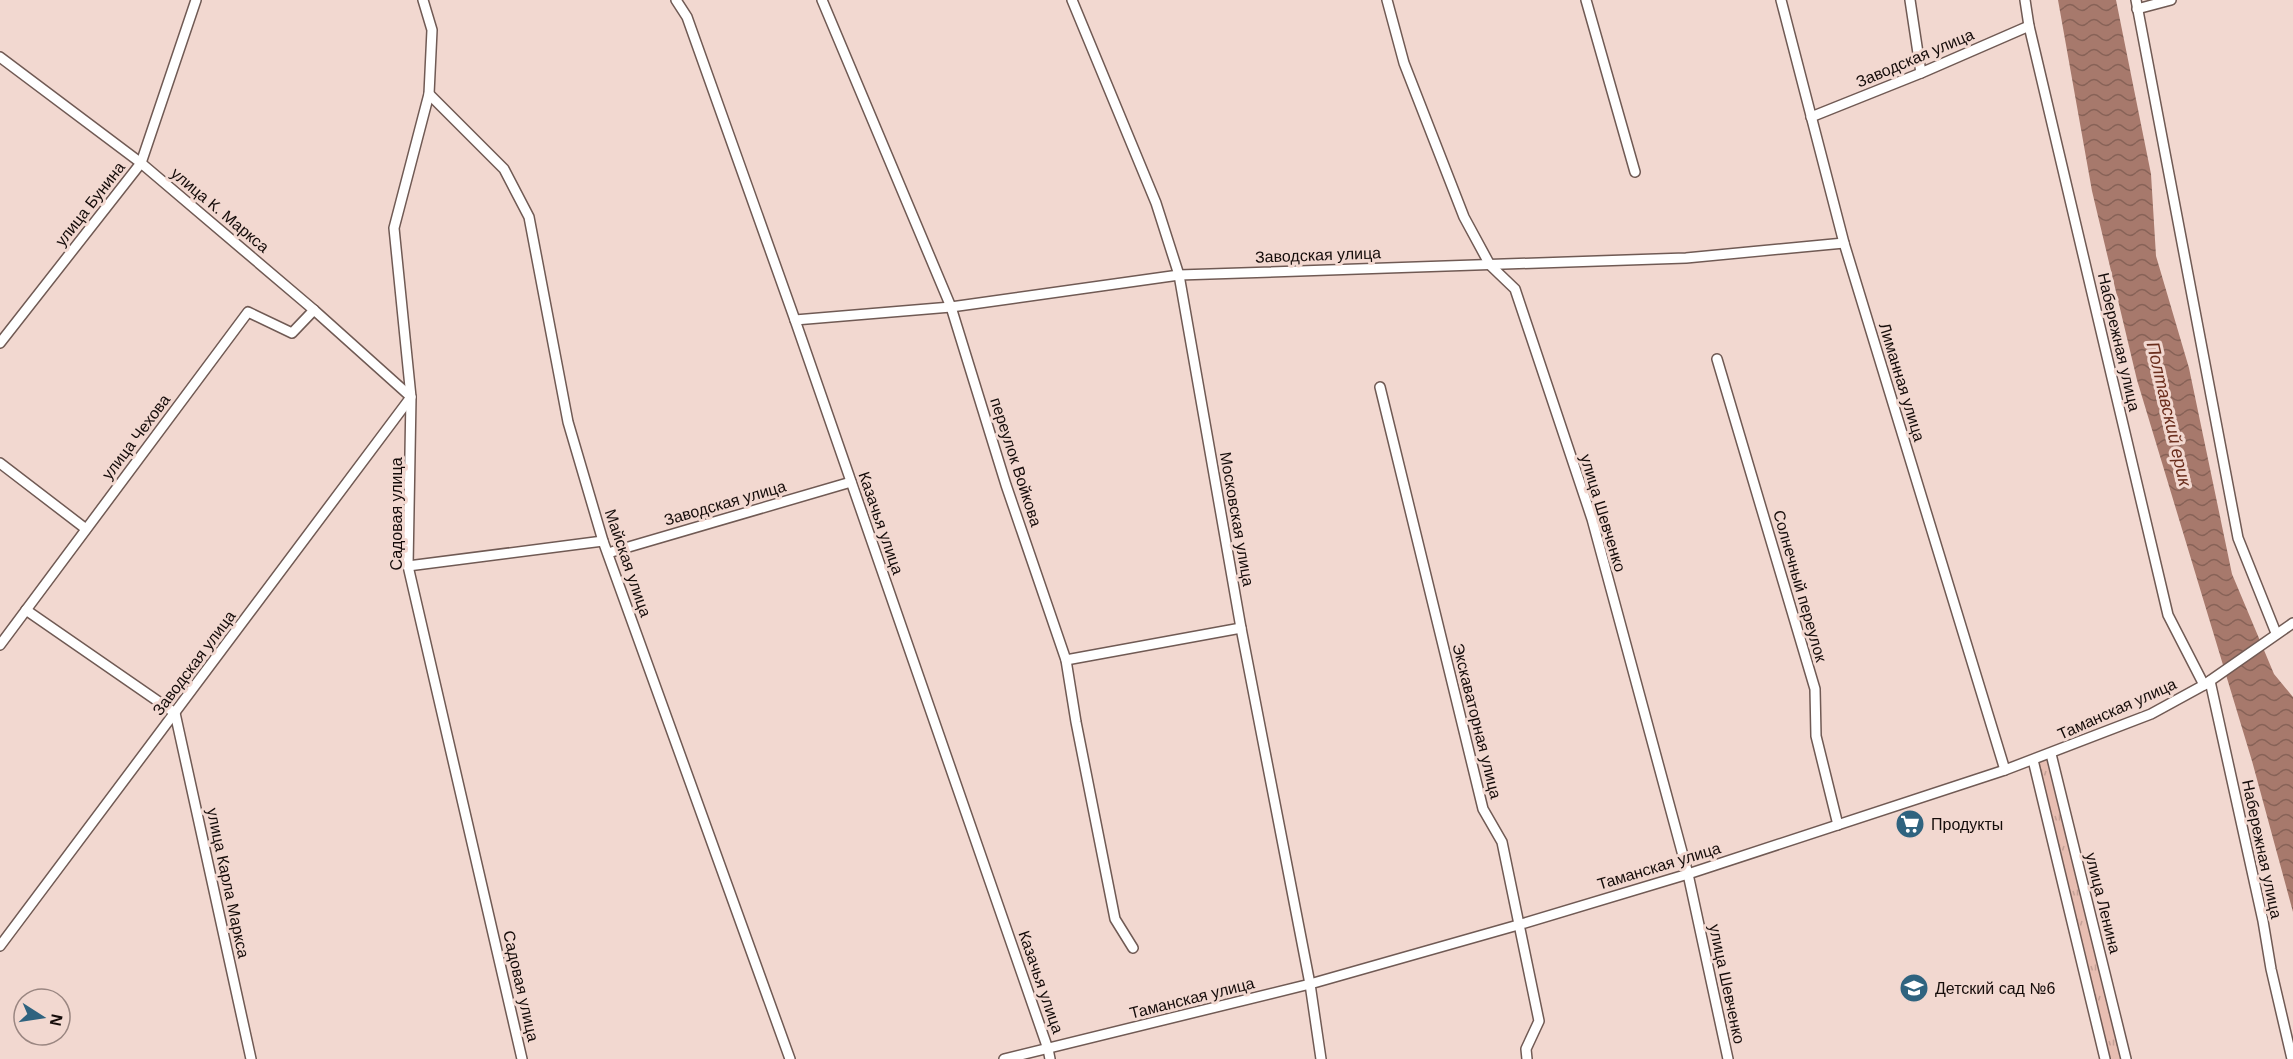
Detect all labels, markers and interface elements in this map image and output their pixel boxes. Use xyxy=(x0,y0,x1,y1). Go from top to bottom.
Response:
street label: Заводская улица xyxy=(1854,25,1976,90)
street label: улица Бунина xyxy=(52,158,128,249)
street label: улица К. Маркса xyxy=(168,164,272,256)
street label: Заводская улица xyxy=(1255,244,1381,266)
street label: Набережная улица xyxy=(2095,271,2143,413)
street label: Лиманная улица xyxy=(1876,321,1928,443)
water label: Полтавский ерик xyxy=(2143,340,2196,490)
street label: улица Чехова xyxy=(99,391,173,483)
street label: переулок Войкова xyxy=(987,395,1045,529)
street label: Московская улица xyxy=(1217,450,1257,588)
street label: улица Шевченко xyxy=(1577,452,1629,574)
street label: Садовая улица xyxy=(388,457,405,571)
street label: Казачья улица xyxy=(855,469,907,577)
street label: Заводская улица xyxy=(662,477,788,529)
street label: Майская улица xyxy=(602,507,654,619)
street label: Солнечный переулок xyxy=(1770,508,1830,665)
street label: Заводская улица xyxy=(149,607,239,718)
street label: Экскаваторная улица xyxy=(1449,642,1505,801)
street label: Таманская улица xyxy=(2055,675,2179,743)
street label: Набережная улица xyxy=(2239,778,2285,920)
street label: улица Карла Маркса xyxy=(204,806,252,960)
supermarket icon: Продукты xyxy=(1894,808,1926,840)
place label: Продукты xyxy=(1931,816,2003,833)
street label: Таманская улица xyxy=(1595,839,1723,893)
street label: улица Ленина xyxy=(2082,851,2124,955)
street label: улица Шевченко xyxy=(1706,923,1748,1045)
street label: Казачья улица xyxy=(1015,928,1067,1036)
street label: Садовая улица xyxy=(500,929,542,1043)
school or university icon: Детский сад №6 xyxy=(1898,972,1930,1004)
street label: Таманская улица xyxy=(1128,974,1256,1022)
place label: Детский сад №6 xyxy=(1935,980,2056,997)
north arrow xyxy=(12,987,72,1047)
text: N xyxy=(47,1013,66,1027)

